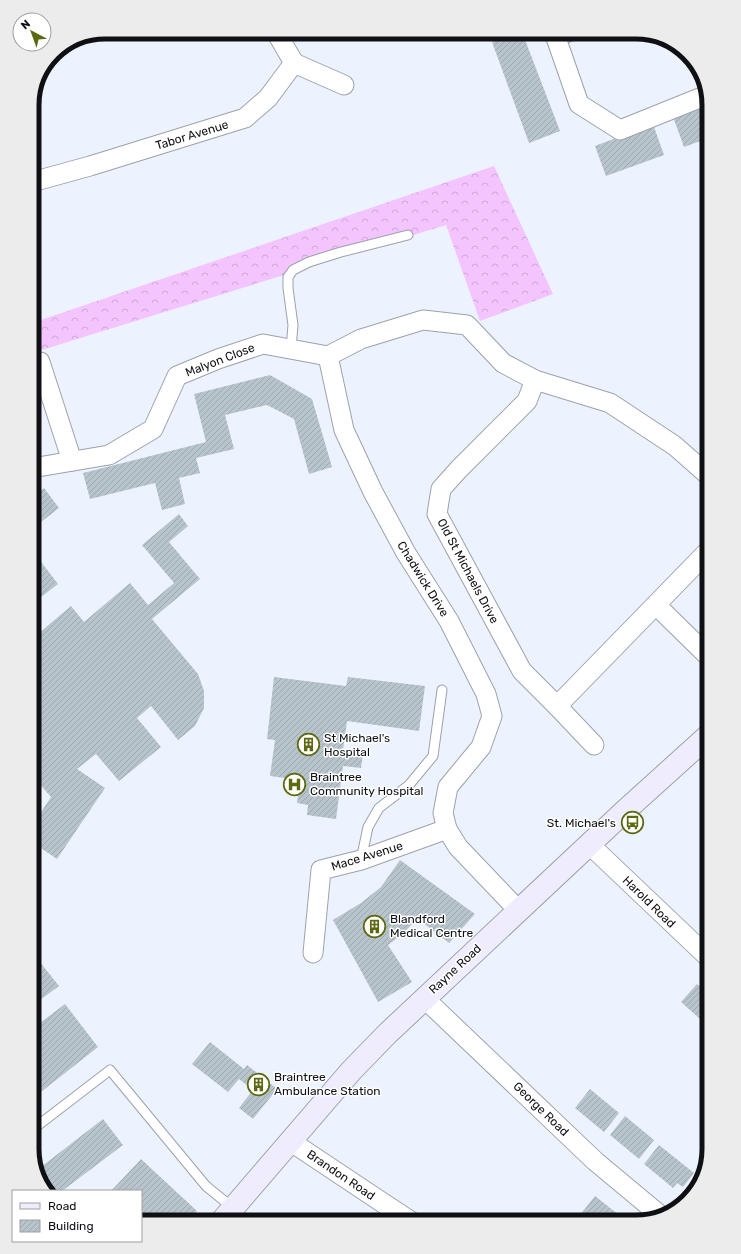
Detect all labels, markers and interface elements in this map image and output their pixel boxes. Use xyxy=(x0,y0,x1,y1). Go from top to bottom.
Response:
north arrow xyxy=(12,12,52,52)
text: N xyxy=(19,17,33,32)
street label: Tabor Avenue xyxy=(154,117,230,153)
street label: Malyon Close xyxy=(183,340,257,380)
street label: Old St Michaels Drive xyxy=(434,516,502,626)
street label: Chadwick Drive xyxy=(394,539,452,619)
place label: St Michael's Hospital xyxy=(324,731,390,759)
building icon: St Michael's Hospital xyxy=(296,732,322,758)
place label: Braintree Community Hospital xyxy=(310,770,424,798)
hospital icon: Braintree Community Hospital xyxy=(281,771,307,797)
bus stop icon: St. Michael's xyxy=(619,810,645,836)
place label: St. Michael's xyxy=(547,816,616,830)
street label: Mace Avenue xyxy=(329,838,405,874)
street label: Harold Road xyxy=(620,873,678,931)
place label: Blandford Medical Centre xyxy=(390,912,473,940)
building icon: Blandford Medical Centre xyxy=(361,913,387,939)
street label: Rayne Road xyxy=(426,941,484,997)
place label: Braintree Ambulance Station xyxy=(274,1070,381,1098)
building icon: Braintree Ambulance Station xyxy=(245,1071,271,1097)
street label: George Road xyxy=(510,1079,572,1139)
street label: Brandon Road xyxy=(304,1147,378,1203)
legend xyxy=(12,1190,142,1242)
text: Road xyxy=(48,1199,76,1213)
text: Building xyxy=(48,1219,94,1233)

